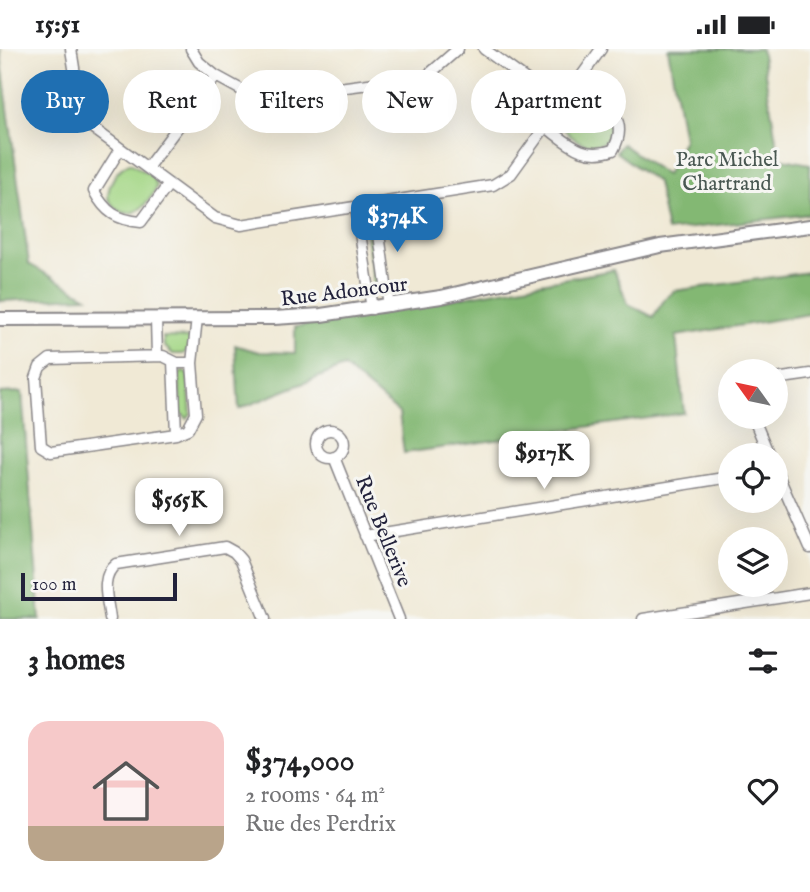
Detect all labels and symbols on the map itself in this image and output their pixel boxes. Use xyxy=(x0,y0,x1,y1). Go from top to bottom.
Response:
park label: Parc Michel Chartrand xyxy=(675,147,779,198)
pin: $374K xyxy=(348,195,446,254)
street label: Rue Adoncour xyxy=(279,271,409,314)
north arrow xyxy=(718,359,788,429)
pin: $917K xyxy=(495,431,593,491)
street label: Rue Bellerive xyxy=(348,472,417,591)
pin: $565K xyxy=(130,479,228,538)
scale bar xyxy=(21,570,177,602)

